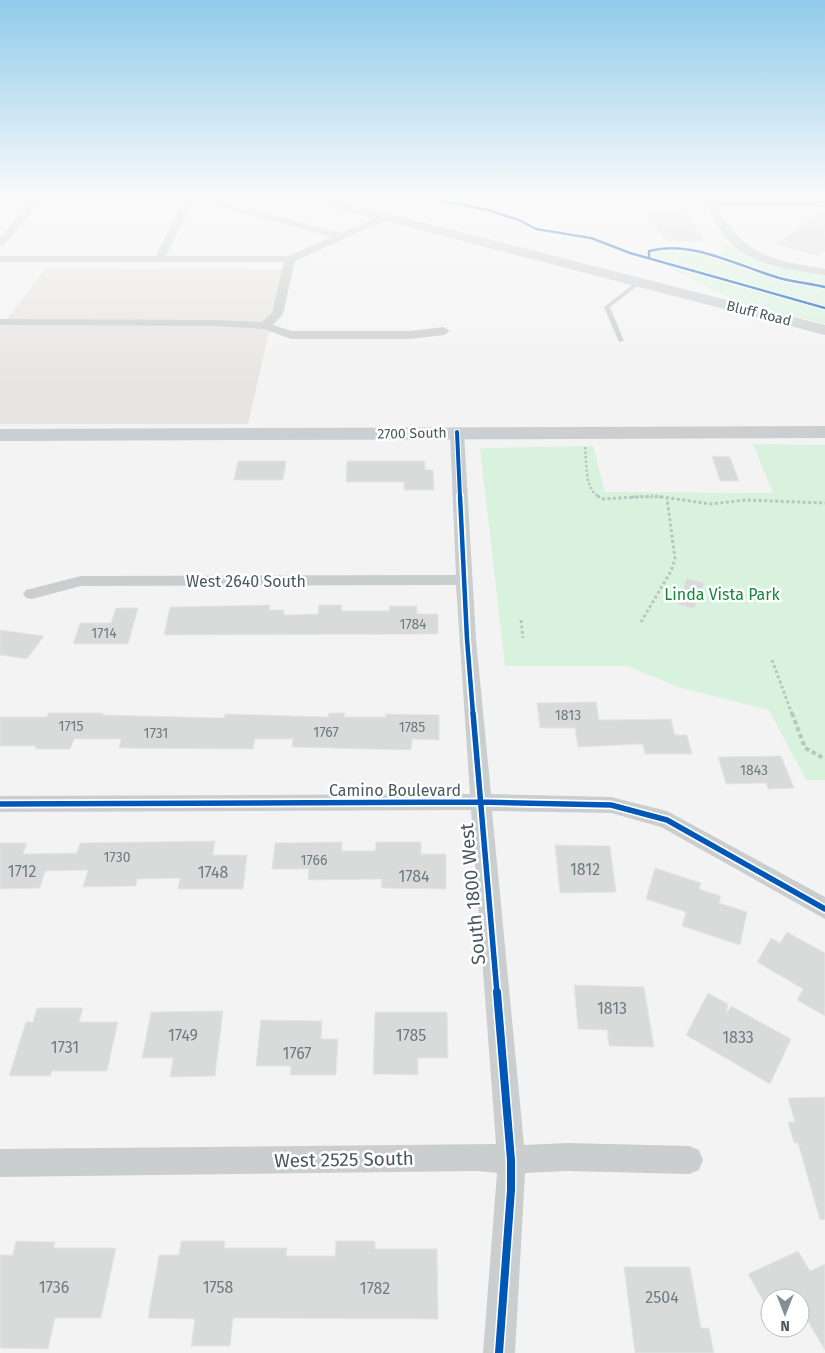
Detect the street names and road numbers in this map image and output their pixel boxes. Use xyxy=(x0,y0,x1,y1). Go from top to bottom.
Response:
street label: Bluff Road xyxy=(725,297,793,330)
street label: 2700 South xyxy=(377,424,447,443)
street label: West 2640 South xyxy=(186,572,306,591)
street label: Camino Boulevard xyxy=(329,781,461,800)
street label: South 1800 West xyxy=(455,822,490,966)
street label: West 2525 South xyxy=(274,1147,414,1172)

